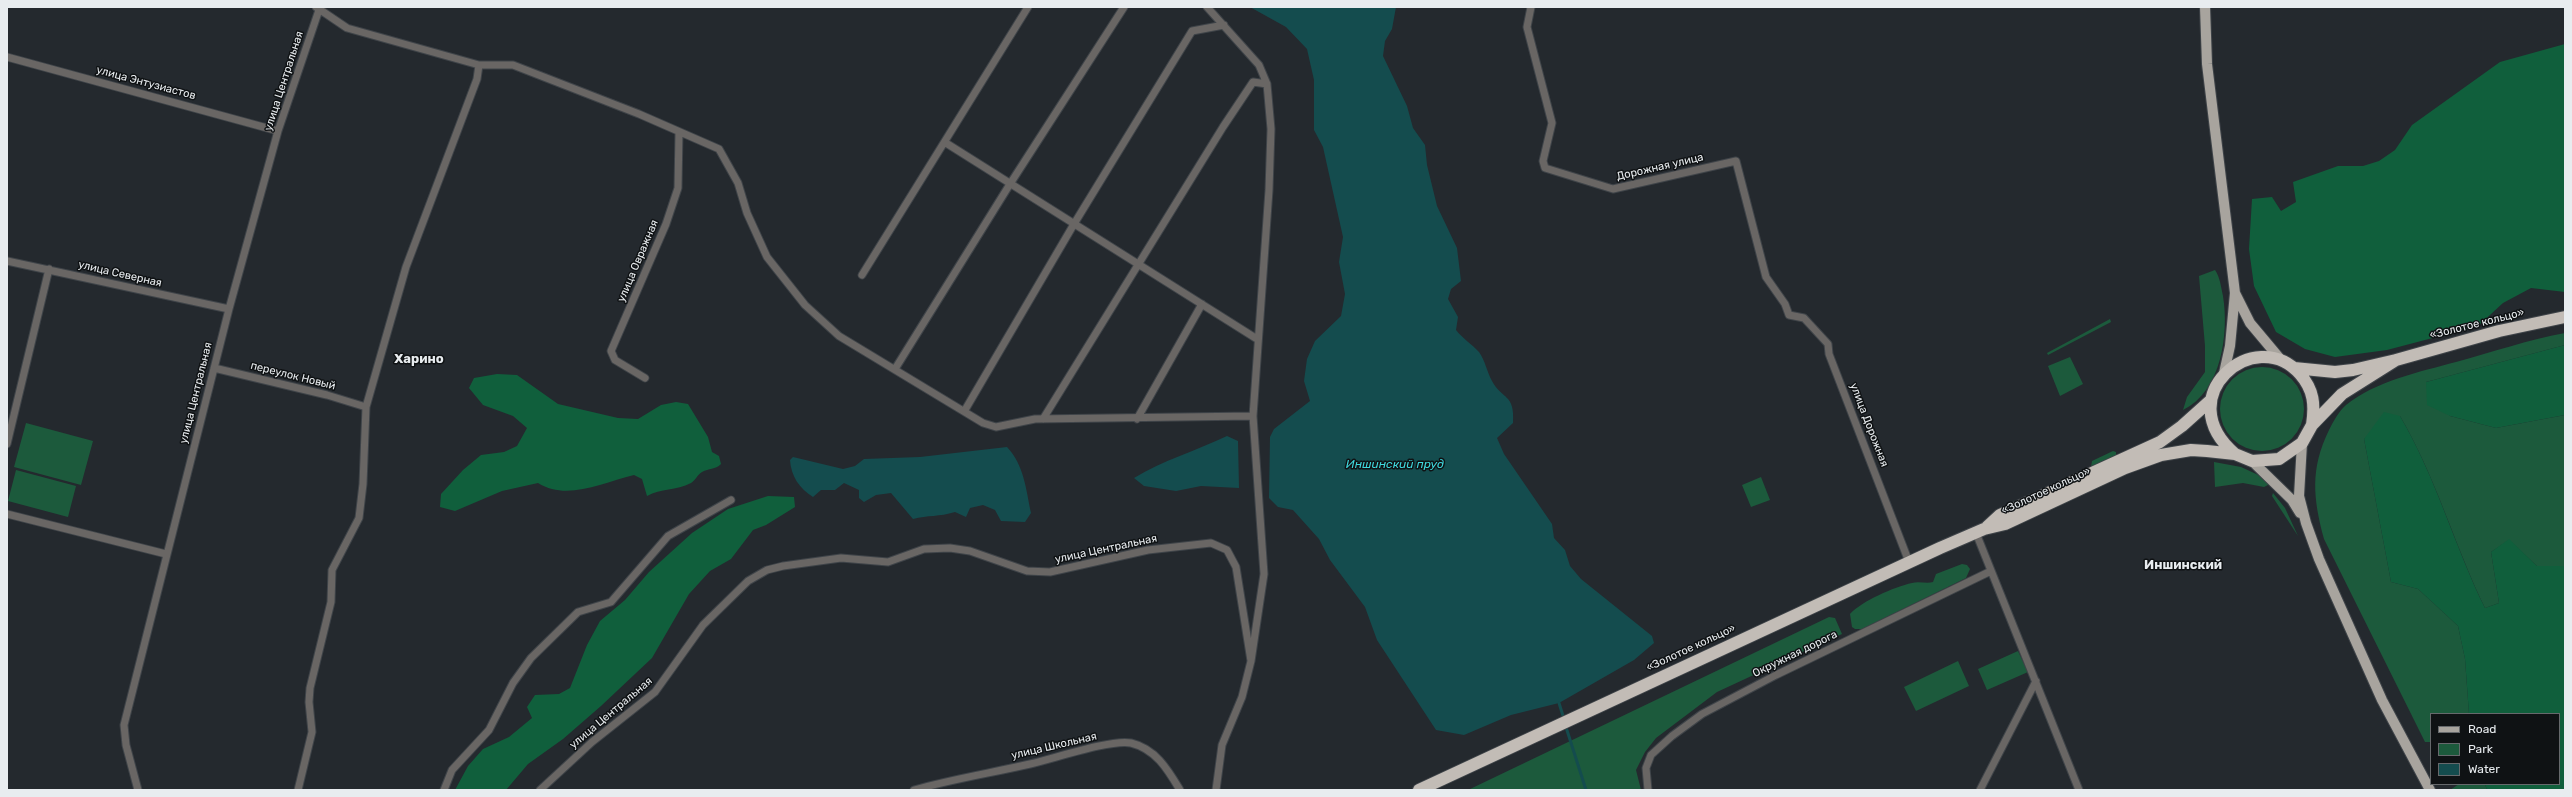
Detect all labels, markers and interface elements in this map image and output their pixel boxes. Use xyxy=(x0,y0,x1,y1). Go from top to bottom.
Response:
street label: улица Центральная xyxy=(262,29,306,133)
street label: улица Энтузиастов xyxy=(95,63,197,103)
street label: Дорожная улица xyxy=(1615,151,1705,183)
street label: улица Овражная xyxy=(615,218,661,304)
street label: улица Северная xyxy=(77,258,163,290)
street label: «Золотое кольцо» xyxy=(2428,306,2526,342)
street label: улица Центральная xyxy=(177,341,215,445)
district label: Харино xyxy=(394,351,444,367)
street label: переулок Новый xyxy=(249,359,337,393)
street label: улица Дорожная xyxy=(1847,381,1891,469)
water label: Иншинский пруд xyxy=(1346,458,1444,472)
street label: «Золотое кольцо» xyxy=(1999,465,2093,517)
street label: улица Центральная xyxy=(1054,532,1158,566)
district label: Иншинский xyxy=(2144,557,2222,573)
street label: «Золотое кольцо» xyxy=(1644,622,1738,674)
street label: Окружная дорога xyxy=(1751,628,1839,680)
street label: улица Центральная xyxy=(567,674,655,752)
legend xyxy=(2430,713,2560,785)
text: Road xyxy=(2468,722,2496,736)
street label: улица Школьная xyxy=(1010,730,1098,762)
text: Park xyxy=(2468,742,2493,756)
text: Water xyxy=(2468,762,2500,776)

